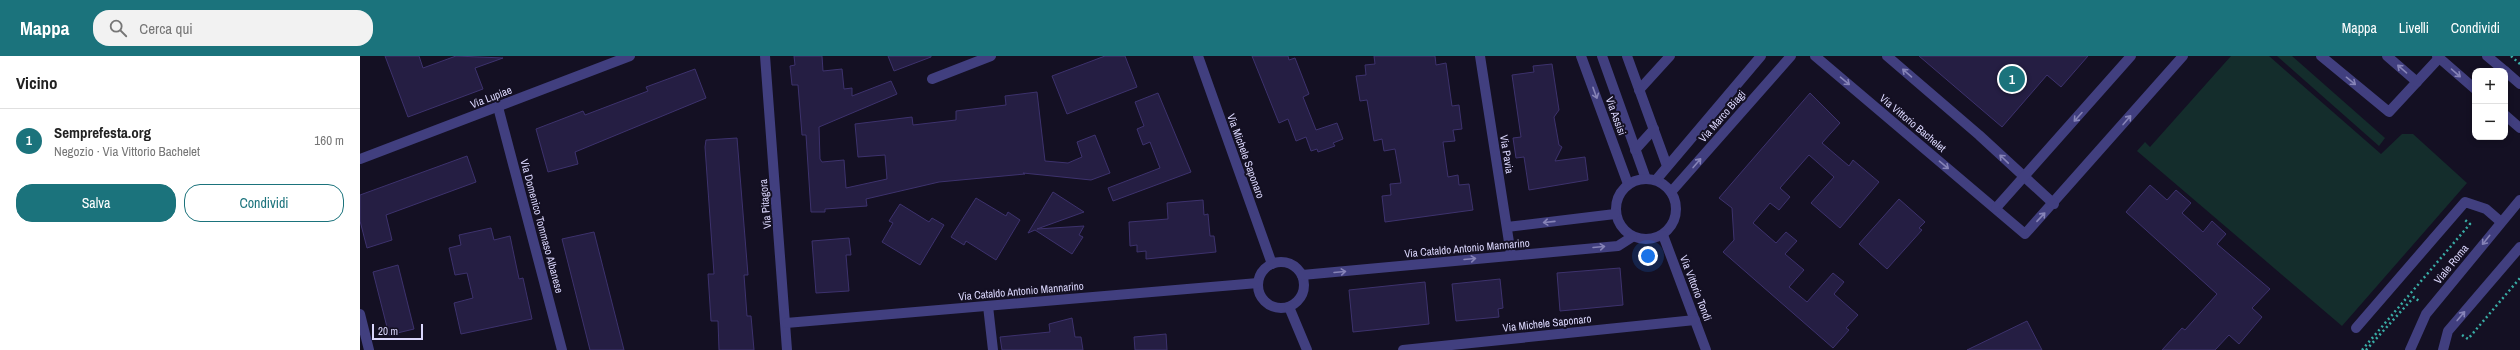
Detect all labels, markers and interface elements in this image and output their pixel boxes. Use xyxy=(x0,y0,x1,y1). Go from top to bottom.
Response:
search box xyxy=(93,10,373,46)
text: Mappa xyxy=(20,15,69,41)
icon: search xyxy=(107,17,129,39)
text: Cerca qui xyxy=(139,18,193,39)
text: Mappa xyxy=(2342,19,2377,37)
text: Livelli xyxy=(2399,19,2429,37)
text: Condividi xyxy=(2451,19,2500,37)
pin: 1 xyxy=(1999,64,2025,94)
one-way arrow xyxy=(2397,65,2407,74)
one-way arrow xyxy=(1902,68,1912,77)
one-way arrow xyxy=(2451,68,2461,77)
map controls xyxy=(2472,68,2508,140)
button: + xyxy=(2472,68,2508,104)
text: Vicino xyxy=(16,71,58,94)
one-way arrow xyxy=(1840,76,1850,85)
one-way arrow xyxy=(2345,76,2356,85)
street label: Via Lupiae xyxy=(468,83,514,111)
one-way arrow xyxy=(1591,86,1599,98)
street label: Via Marco Biagi xyxy=(1696,87,1748,145)
street label: Via Vittorio Bachelet xyxy=(1877,91,1949,155)
street label: Via Assisi xyxy=(1603,95,1629,137)
button: − xyxy=(2472,104,2508,140)
one-way arrow xyxy=(2073,111,2082,122)
street label: Via Michele Saponaro xyxy=(1224,112,1268,200)
one-way arrow xyxy=(2122,114,2131,125)
text: Semprefesta.org xyxy=(54,122,151,143)
text: 1 xyxy=(26,132,32,149)
text: 160 m xyxy=(314,132,344,149)
street label: Via Pavia xyxy=(1497,134,1517,174)
text: Negozio · Via Vittorio Bachelet xyxy=(54,143,200,160)
one-way arrow xyxy=(1999,154,2009,164)
street label: Via Domenico Tommaso Albanese xyxy=(517,158,567,294)
one-way arrow xyxy=(1692,158,1701,168)
one-way arrow xyxy=(1939,160,1950,169)
street label: Via Pitagora xyxy=(756,178,774,230)
button: Salva xyxy=(16,184,176,222)
button: Condividi xyxy=(184,184,344,222)
one-way arrow xyxy=(2036,212,2046,222)
one-way arrow xyxy=(1543,218,1556,226)
one-way arrow xyxy=(2481,235,2490,246)
street label: Via Cataldo Antonio Mannarino xyxy=(1404,236,1530,260)
street label: Viale Roma xyxy=(2431,241,2471,287)
one-way arrow xyxy=(1592,244,1605,251)
your location xyxy=(1638,246,1658,266)
street label: Via Vittorio Tondi xyxy=(1677,253,1715,323)
one-way arrow xyxy=(1463,256,1476,263)
one-way arrow xyxy=(1334,268,1347,275)
street label: Via Cataldo Antonio Mannarino xyxy=(958,279,1084,303)
street label: Via Michele Saponaro xyxy=(1502,311,1592,335)
one-way arrow xyxy=(2456,311,2465,322)
scale bar xyxy=(372,322,423,341)
text: 20 m xyxy=(378,324,398,338)

